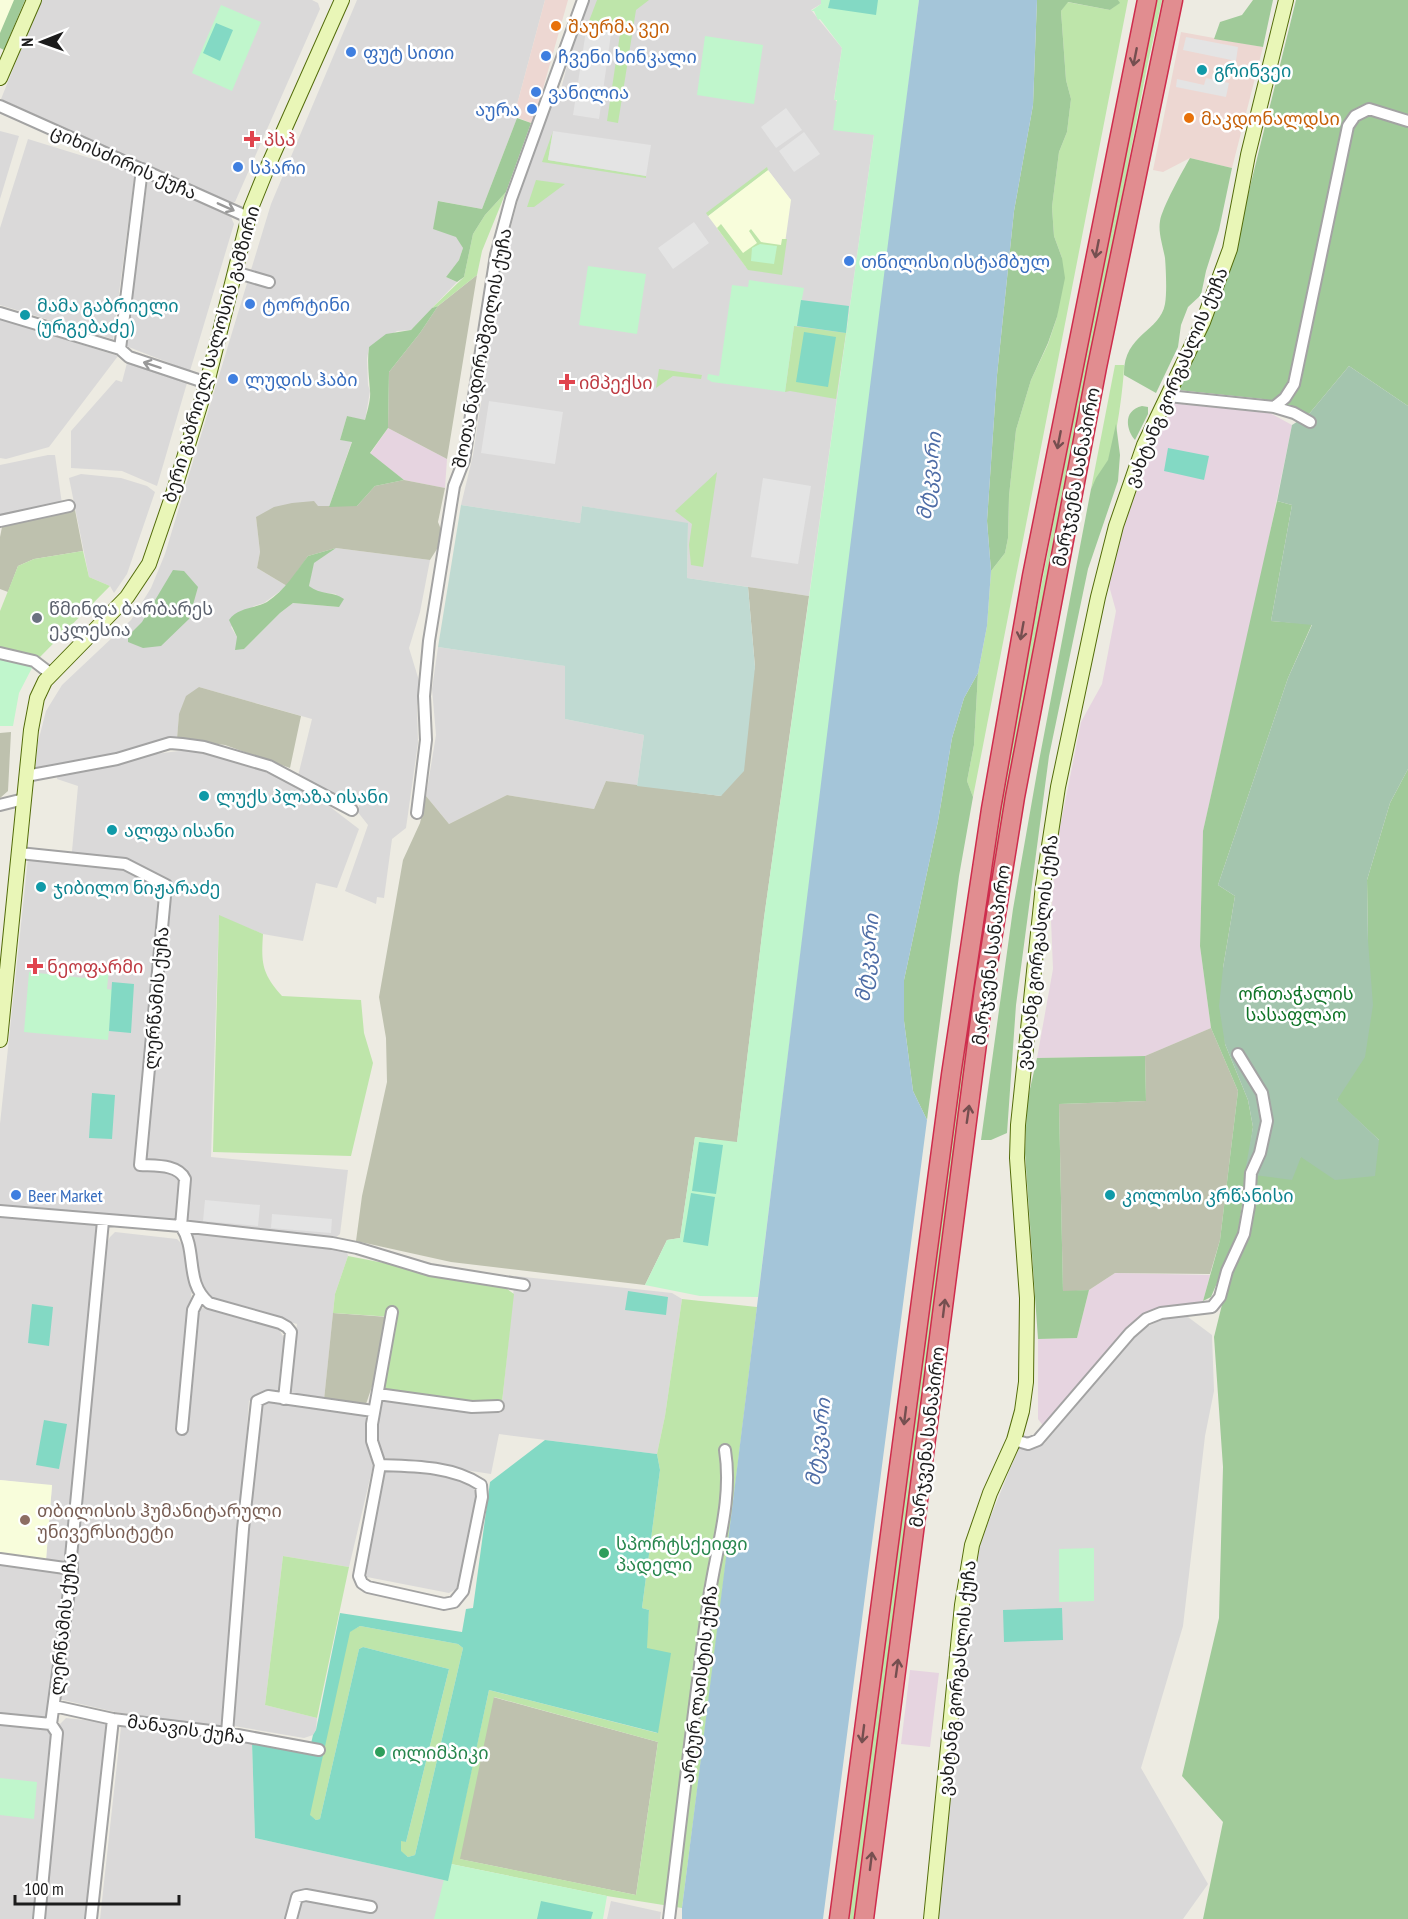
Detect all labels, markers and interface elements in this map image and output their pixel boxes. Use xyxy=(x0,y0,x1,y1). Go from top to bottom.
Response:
north arrow xyxy=(12,12,72,72)
place label: შაურმა ვეი xyxy=(568,15,670,38)
marker: შაურმა ვეი xyxy=(549,19,563,33)
text: N xyxy=(17,38,37,47)
place label: ფუტ სითი xyxy=(363,41,454,64)
marker: ფუტ სითი xyxy=(344,45,358,59)
place label: ჩვენი ხინკალი xyxy=(558,45,697,68)
one-way arrow xyxy=(1129,47,1140,67)
marker: ჩვენი ხინკალი xyxy=(539,49,553,63)
place label: გრინვეი xyxy=(1214,59,1291,82)
marker: გრინვეი xyxy=(1195,63,1209,77)
place label: ვანილია xyxy=(548,81,629,104)
marker: ვანილია xyxy=(529,85,543,99)
place label: აურა xyxy=(475,98,520,121)
marker: აურა xyxy=(525,102,539,116)
place label: მაკდონალდსი xyxy=(1201,107,1340,130)
marker: მაკდონალდსი xyxy=(1182,111,1196,125)
street label: ციხისძირის ქუჩა xyxy=(48,120,200,204)
place label: პსპ xyxy=(264,128,296,151)
marker: პსპ xyxy=(245,132,259,146)
place label: სპარი xyxy=(250,156,306,179)
marker: სპარი xyxy=(231,160,245,174)
one-way arrow xyxy=(217,201,235,213)
street label: ბერი გაბრიელ სალოსის გამზირი xyxy=(158,203,264,505)
street label: შოთა ნადირაშვილის ქუჩა xyxy=(447,226,517,470)
one-way arrow xyxy=(1091,238,1102,258)
place label: თნილისი ისტამბულ xyxy=(861,250,1050,273)
marker: თნილისი ისტამბულ xyxy=(842,254,856,268)
street label: ვახტანგ გორგასლის ქუჩა xyxy=(1119,264,1233,490)
place label: ტორტინი xyxy=(262,293,350,316)
place label: მამა გაბრიელი (ურგებაძე) xyxy=(37,294,179,338)
marker: ტორტინი xyxy=(243,297,257,311)
marker: მამა გაბრიელი (ურგებაძე) xyxy=(18,308,32,322)
one-way arrow xyxy=(143,358,162,369)
place label: ლუდის ჰაბი xyxy=(245,368,358,391)
place label: იმპექსი xyxy=(579,371,653,394)
marker: ლუდის ჰაბი xyxy=(226,372,240,386)
marker: იმპექსი xyxy=(560,375,574,389)
street label: მარჯვენა სანაპირო xyxy=(1047,385,1105,569)
water label: მტკვარი xyxy=(911,429,947,521)
one-way arrow xyxy=(1053,429,1064,449)
place label: წმინდა ბარბარეს ეკლესია xyxy=(49,597,213,641)
marker: წმინდა ბარბარეს ეკლესია xyxy=(30,611,44,625)
one-way arrow xyxy=(1016,621,1027,641)
place label: ლუქს პლაზა ისანი xyxy=(216,785,388,808)
marker: ლუქს პლაზა ისანი xyxy=(197,789,211,803)
place label: ალფა ისანი xyxy=(124,819,235,842)
marker: ალფა ისანი xyxy=(105,823,119,837)
street label: ვახტანგ გორგასლის ქუჩა xyxy=(1011,833,1063,1071)
street label: მარჯვენა სანაპირო xyxy=(967,863,1015,1047)
place label: ჯიბილო ნიჟარაძე xyxy=(53,876,220,899)
marker: ჯიბილო ნიჟარაძე xyxy=(34,880,48,894)
water label: მტკვარი xyxy=(849,911,885,1003)
street label: ლერწამის ქუჩა xyxy=(138,926,174,1070)
place label: ნეოფარმი xyxy=(47,955,143,978)
marker: ნეოფარმი xyxy=(28,959,42,973)
park label: ორთაჭალის სასაფლაო xyxy=(1238,982,1354,1026)
one-way arrow xyxy=(962,1105,973,1125)
place label: Beer Market xyxy=(28,1184,103,1207)
place label: კოლოსი კრწანისი xyxy=(1122,1184,1294,1207)
marker: Beer Market xyxy=(9,1188,23,1202)
marker: კოლოსი კრწანისი xyxy=(1103,1188,1117,1202)
one-way arrow xyxy=(939,1298,950,1318)
street label: მარჯვენა სანაპირო xyxy=(904,1345,950,1529)
water label: მტკვარი xyxy=(800,1395,836,1487)
one-way arrow xyxy=(899,1405,910,1425)
place label: თბილისის ჰუმანიტარული უნივერსიტეტი xyxy=(37,1499,282,1543)
marker: თბილისის ჰუმანიტარული უნივერსიტეტი xyxy=(18,1513,32,1527)
place label: სპორტსქეიფი პადელი xyxy=(616,1532,748,1576)
marker: სპორტსქეიფი პადელი xyxy=(597,1546,611,1560)
street label: ლერწამის ქუჩა xyxy=(44,1552,82,1696)
street label: ვახტანგ გორგასლის ქუჩა xyxy=(933,1559,981,1797)
street label: არტურ ლაისტის ქუჩა xyxy=(675,1584,723,1784)
one-way arrow xyxy=(891,1658,902,1678)
street label: მანავის ქუჩა xyxy=(126,1709,246,1749)
one-way arrow xyxy=(857,1724,868,1743)
place label: ოლიმპიკი xyxy=(392,1741,489,1764)
marker: ოლიმპიკი xyxy=(373,1745,387,1759)
one-way arrow xyxy=(866,1852,877,1871)
scale bar xyxy=(15,1868,178,1906)
text: 100 m xyxy=(24,1877,64,1900)

